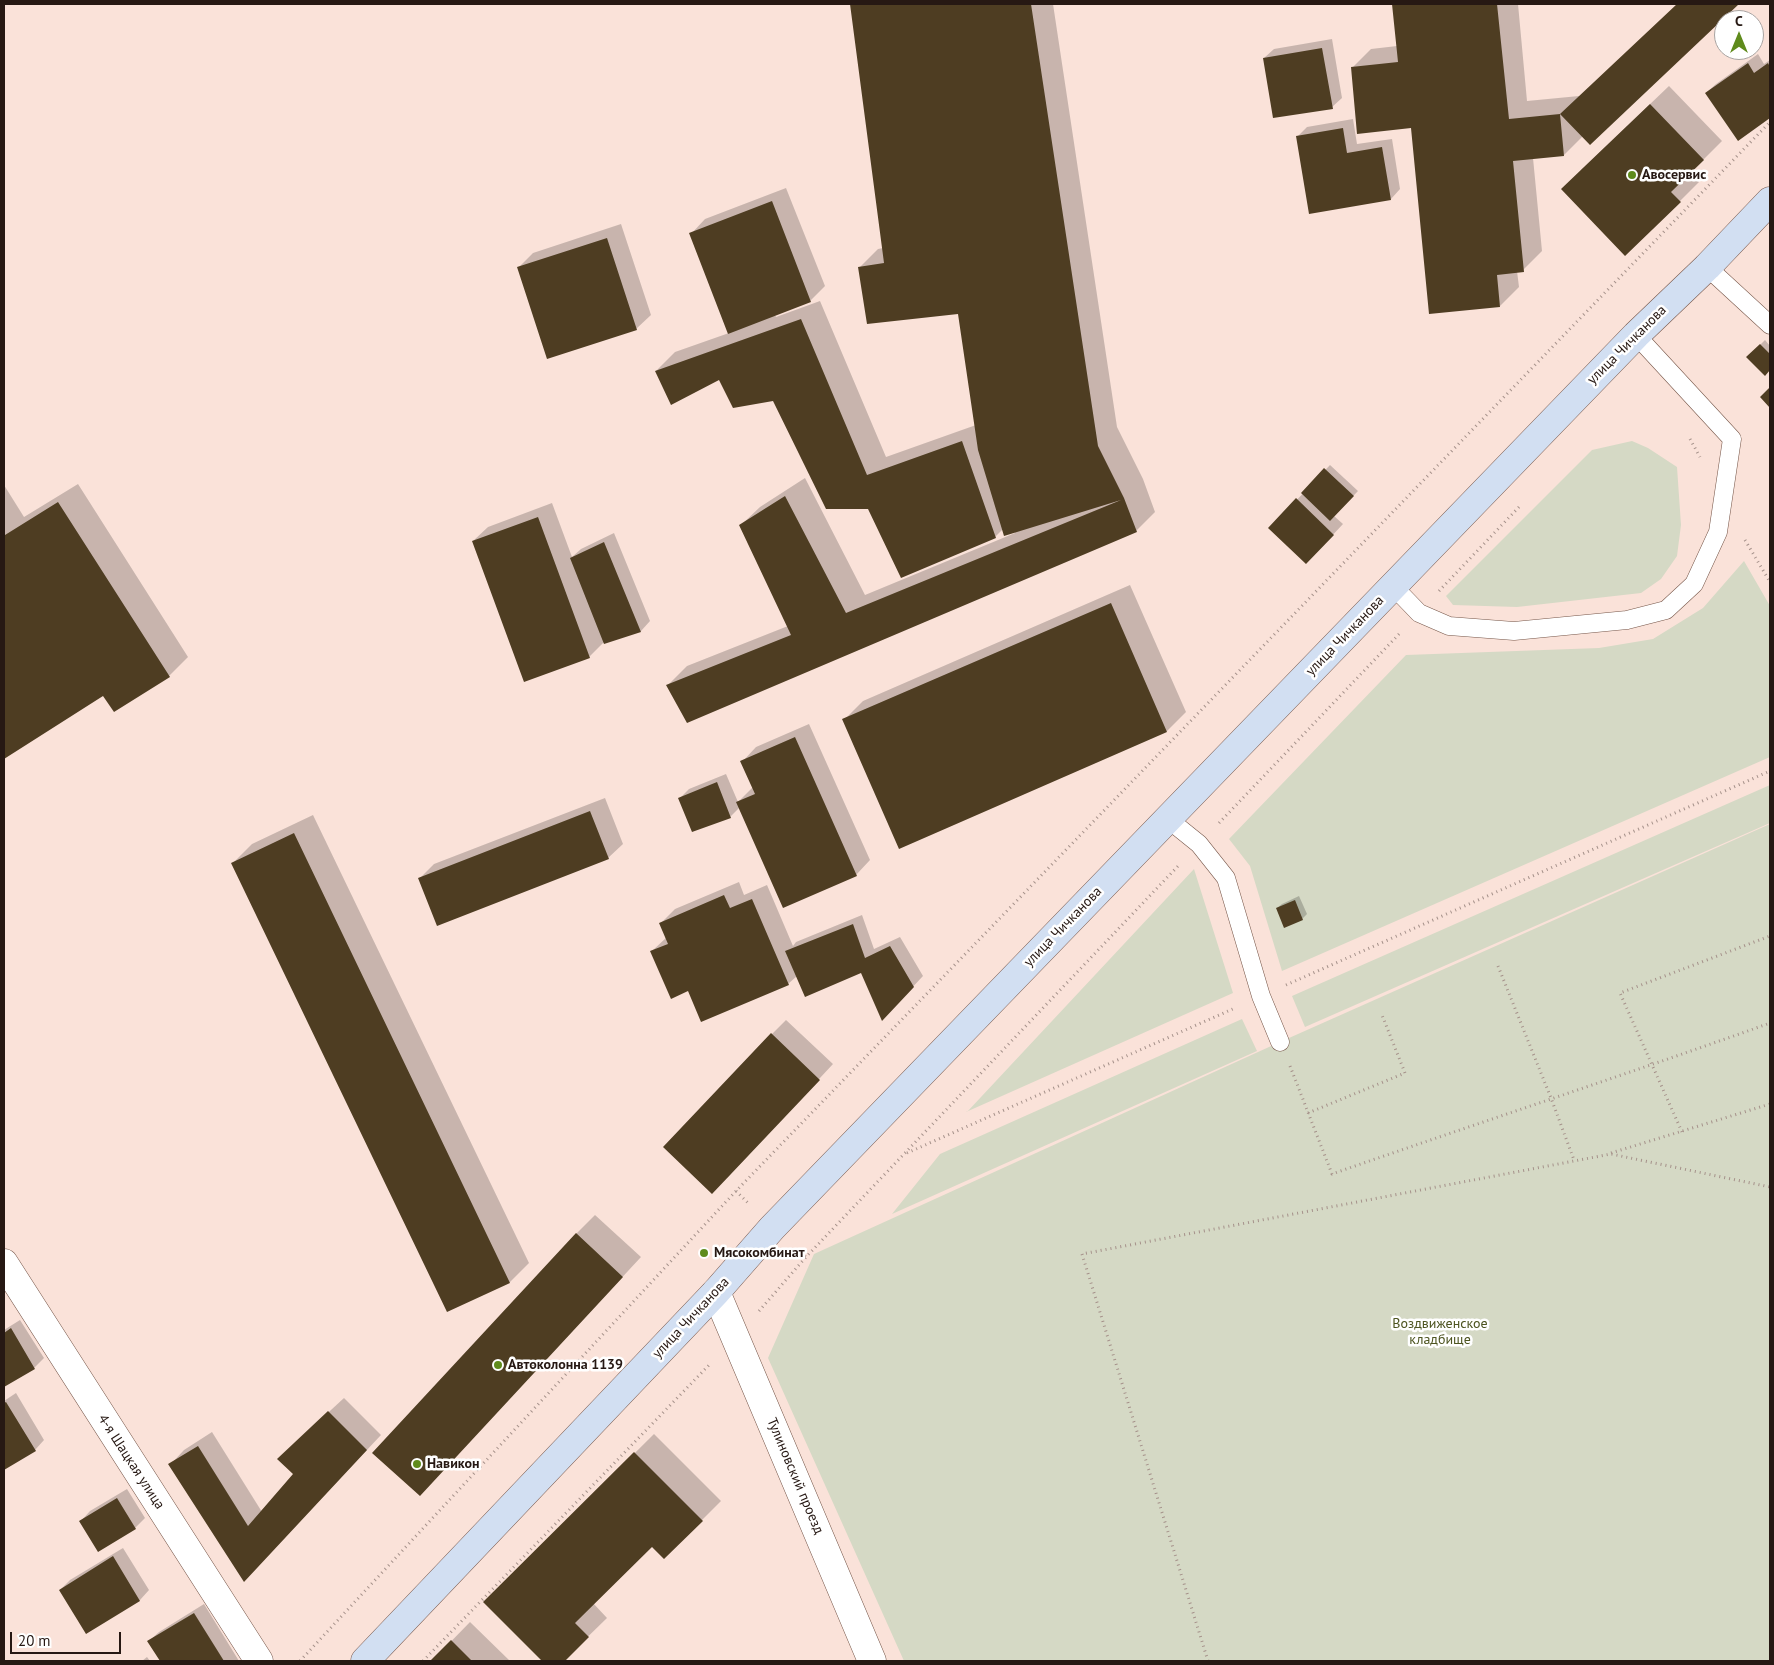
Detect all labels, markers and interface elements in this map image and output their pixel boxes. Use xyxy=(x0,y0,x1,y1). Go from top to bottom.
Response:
north arrow xyxy=(1714,10,1764,60)
text: С xyxy=(1735,12,1743,30)
place label: Авосервис xyxy=(1642,167,1706,183)
marker: Авосервис xyxy=(1626,169,1638,181)
street label: улица Чичканова xyxy=(1584,302,1670,388)
street label: улица Чичканова xyxy=(1302,592,1388,680)
street label: улица Чичканова xyxy=(1020,883,1106,971)
place label: Мясокомбинат xyxy=(714,1245,805,1261)
marker: Мясокомбинат xyxy=(698,1247,710,1259)
street label: улица Чичканова xyxy=(649,1274,733,1362)
park label: Воздвиженское кладбище xyxy=(1392,1316,1488,1348)
place label: Автоколонна 1139 xyxy=(508,1357,623,1373)
marker: Автоколонна 1139 xyxy=(492,1359,504,1371)
street label: 4-я Шацкая улица xyxy=(94,1411,168,1513)
street label: Тулиновский проезд xyxy=(763,1415,827,1537)
place label: Навикон xyxy=(427,1456,479,1472)
marker: Навикон xyxy=(411,1458,423,1470)
scale bar xyxy=(12,1622,124,1654)
text: 20 m xyxy=(18,1631,51,1650)

